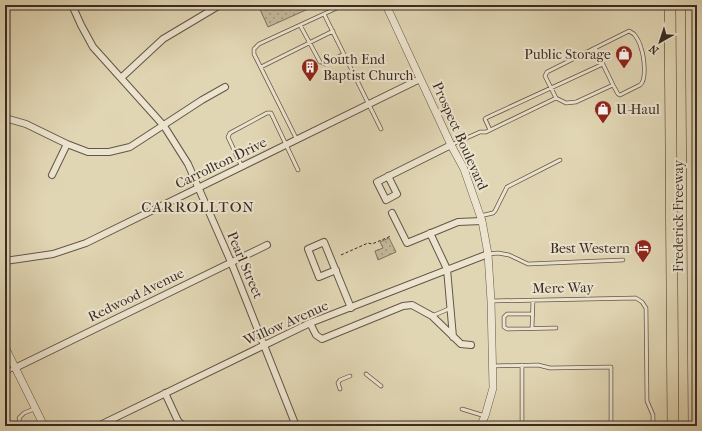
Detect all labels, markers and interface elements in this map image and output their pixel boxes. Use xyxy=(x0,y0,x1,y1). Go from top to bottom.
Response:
north arrow xyxy=(640,22,680,62)
text: N xyxy=(646,41,661,57)
shop icon: Public Storage xyxy=(614,44,634,69)
place label: Public Storage xyxy=(524,46,611,63)
place label: South End Baptist Church xyxy=(323,51,414,84)
building icon: South End Baptist Church xyxy=(300,57,320,82)
street label: Prospect Boulevard xyxy=(429,79,492,193)
shop icon: U-Haul xyxy=(593,99,613,124)
place label: U-Haul xyxy=(616,101,660,118)
street label: Carrollton Drive xyxy=(172,133,270,192)
street label: Frederick Freeway xyxy=(670,159,687,272)
district label: CARROLLTON xyxy=(141,198,255,216)
street label: Pearl Street xyxy=(223,229,267,301)
hotel icon: Best Western xyxy=(633,238,653,263)
place label: Best Western xyxy=(550,240,630,257)
street label: Redwood Avenue xyxy=(85,264,187,326)
street label: Mere Way xyxy=(532,279,595,297)
street label: Willow Avenue xyxy=(240,297,331,350)

